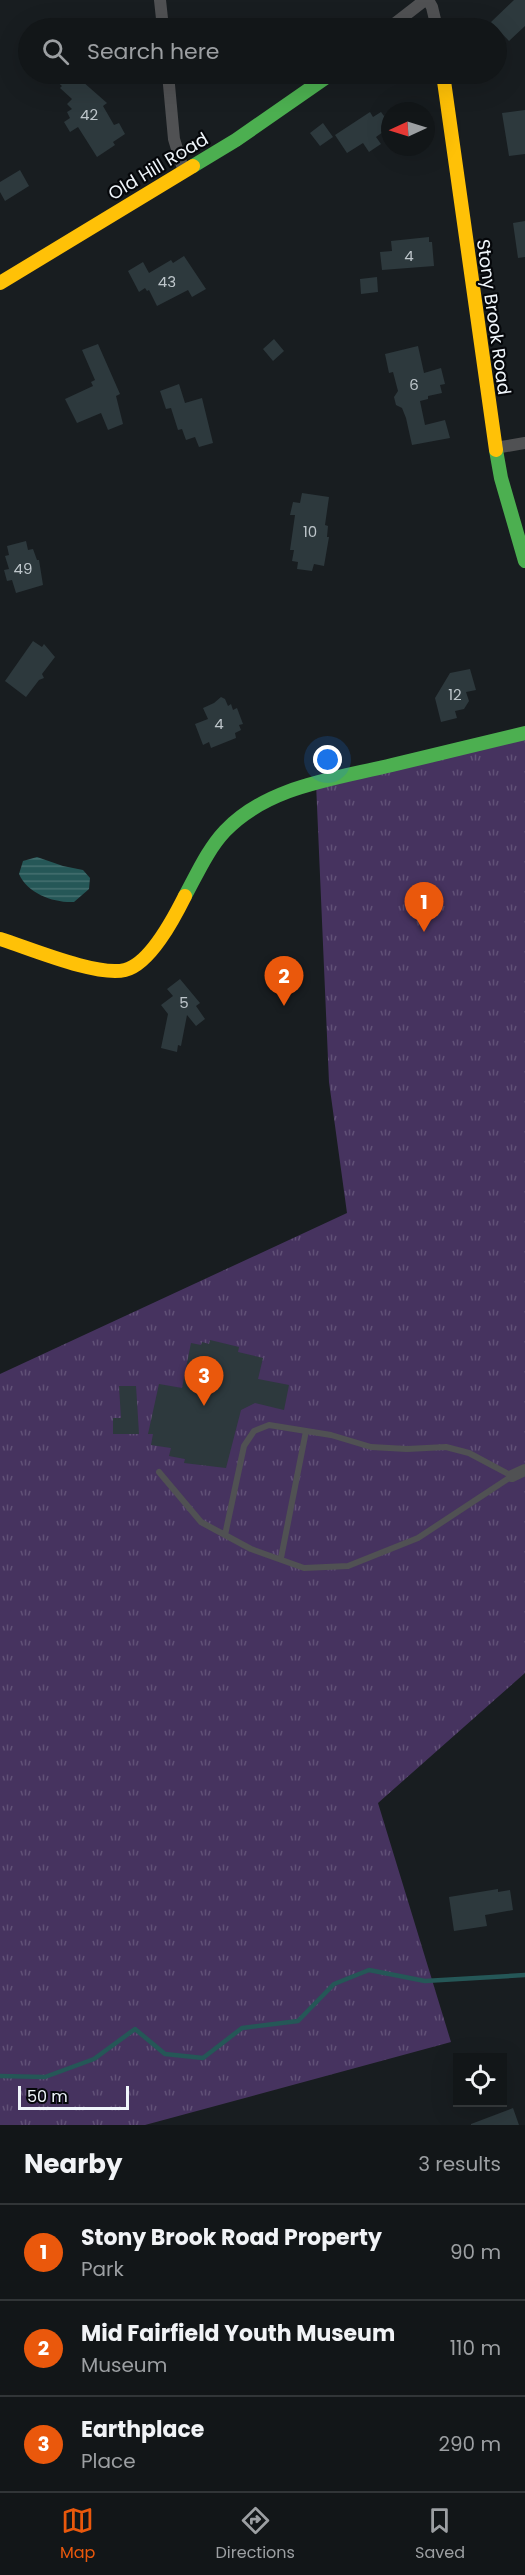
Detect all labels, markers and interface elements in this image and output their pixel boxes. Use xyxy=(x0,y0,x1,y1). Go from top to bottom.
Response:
search box xyxy=(18,18,507,84)
icon: search xyxy=(39,35,72,68)
text: Search here xyxy=(87,36,220,67)
north arrow xyxy=(381,102,435,156)
house number: 42 xyxy=(80,104,98,125)
street label: Old Hill Road xyxy=(103,126,213,206)
street label: Stony Brook Road xyxy=(471,238,517,396)
house number: 4 xyxy=(404,245,414,266)
house number: 43 xyxy=(158,271,176,292)
house number: 6 xyxy=(409,374,419,395)
house number: 10 xyxy=(303,521,317,542)
house number: 49 xyxy=(14,558,32,579)
house number: 12 xyxy=(448,684,462,705)
house number: 4 xyxy=(214,713,224,734)
your location xyxy=(313,745,342,774)
pin: 1 xyxy=(404,882,444,932)
pin: 2 xyxy=(264,956,304,1006)
house number: 5 xyxy=(179,992,189,1013)
pin: 3 xyxy=(184,1356,224,1406)
map controls xyxy=(453,2053,507,2107)
button: locate xyxy=(453,2053,507,2107)
scale bar xyxy=(18,2083,129,2110)
text: 50 m xyxy=(27,2085,68,2108)
text: Nearby xyxy=(24,2146,122,2182)
text: 3 results xyxy=(418,2150,501,2178)
text: Stony Brook Road Property xyxy=(81,2222,382,2253)
text: 1 xyxy=(40,2238,47,2266)
text: 90 m xyxy=(450,2238,501,2266)
text: Park xyxy=(81,2255,124,2283)
text: Mid Fairfield Youth Museum xyxy=(81,2318,395,2349)
text: 2 xyxy=(38,2334,49,2362)
text: 110 m xyxy=(450,2334,501,2362)
text: Museum xyxy=(81,2351,167,2379)
text: Earthplace xyxy=(81,2414,204,2445)
text: 3 xyxy=(37,2430,50,2458)
text: 290 m xyxy=(438,2430,501,2458)
text: Place xyxy=(81,2447,136,2475)
tab: Map xyxy=(60,2504,95,2565)
tab: Directions xyxy=(216,2504,295,2565)
tab: Saved xyxy=(415,2504,465,2565)

